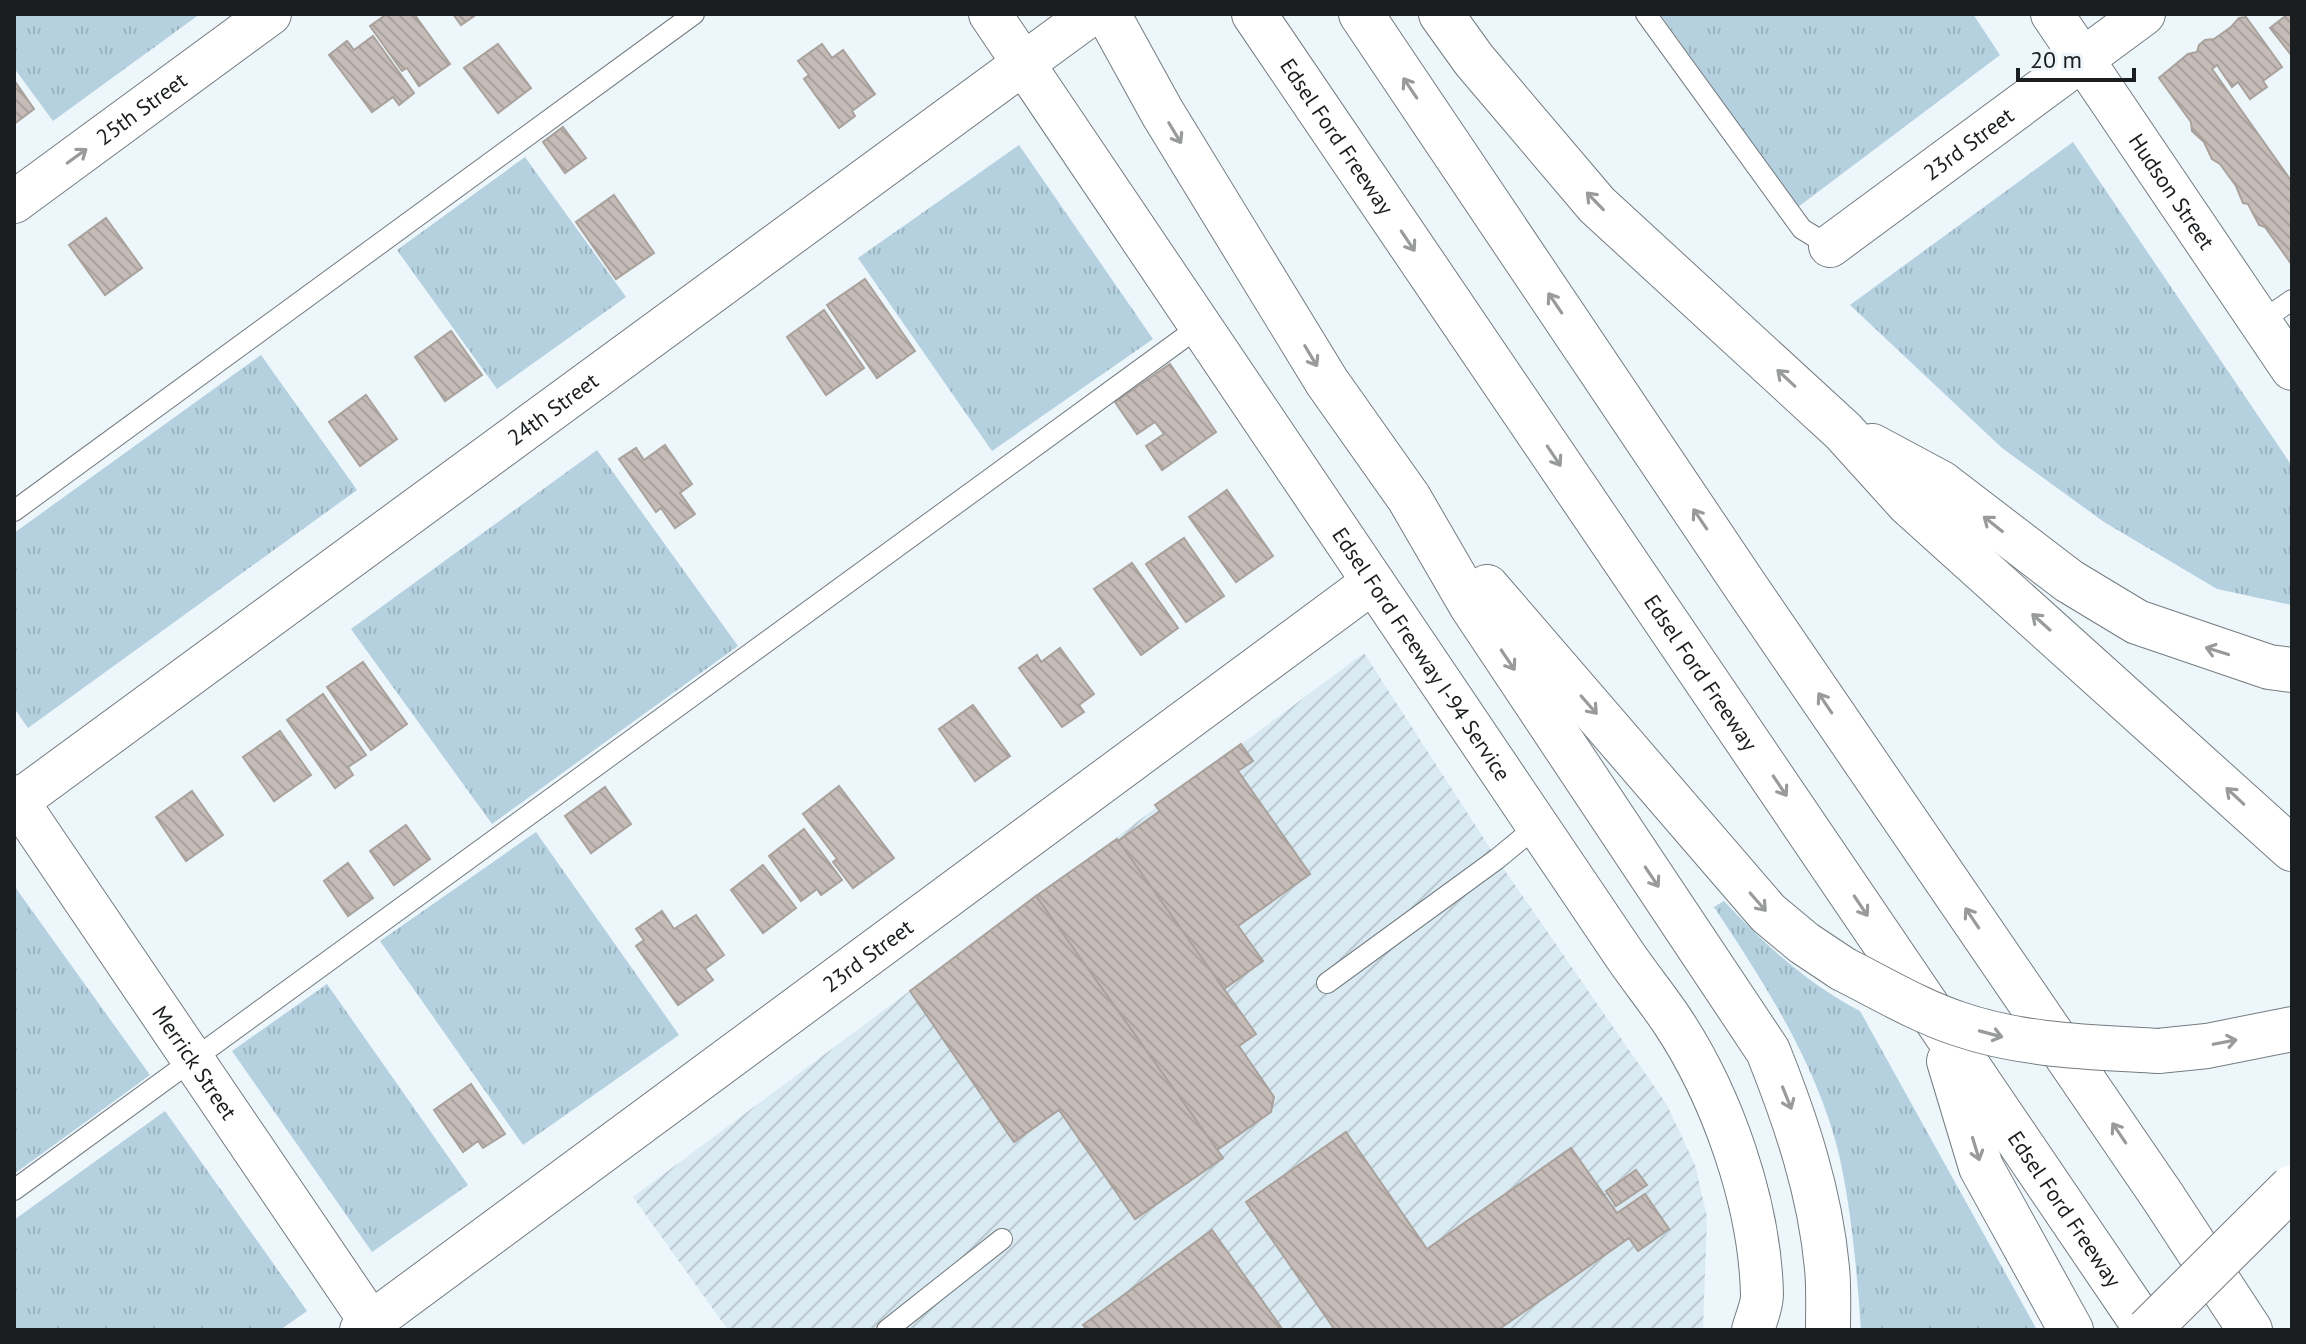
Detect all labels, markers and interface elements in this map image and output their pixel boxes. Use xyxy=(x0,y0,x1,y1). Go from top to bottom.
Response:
scale bar xyxy=(2018,32,2134,82)
text: 20 m xyxy=(2030,44,2082,75)
street label: Edsel Ford Freeway xyxy=(1274,53,1400,221)
street label: 25th Street xyxy=(90,66,193,151)
one-way arrow xyxy=(1402,77,1418,99)
street label: 23rd Street xyxy=(1918,101,2019,186)
one-way arrow xyxy=(1168,121,1184,144)
street label: Hudson Street xyxy=(2123,128,2221,255)
one-way arrow xyxy=(66,147,87,164)
one-way arrow xyxy=(1586,191,1605,211)
one-way arrow xyxy=(1400,229,1416,251)
one-way arrow xyxy=(1547,293,1563,315)
one-way arrow xyxy=(1302,344,1319,366)
street label: 24th Street xyxy=(502,366,604,451)
one-way arrow xyxy=(1776,368,1796,387)
one-way arrow xyxy=(1546,444,1562,466)
one-way arrow xyxy=(1692,509,1708,531)
one-way arrow xyxy=(1982,515,2004,532)
street label: Edsel Ford Freeway I-94 Service xyxy=(1326,522,1517,786)
street label: Edsel Ford Freeway xyxy=(1638,589,1764,757)
one-way arrow xyxy=(2032,614,2052,632)
one-way arrow xyxy=(2204,643,2230,658)
one-way arrow xyxy=(1499,649,1516,671)
one-way arrow xyxy=(1817,693,1834,715)
one-way arrow xyxy=(1579,694,1597,715)
one-way arrow xyxy=(1772,774,1788,797)
one-way arrow xyxy=(2225,788,2245,806)
one-way arrow xyxy=(1644,865,1660,887)
one-way arrow xyxy=(1749,891,1767,911)
one-way arrow xyxy=(1853,894,1869,917)
one-way arrow xyxy=(1964,908,1980,930)
street label: 23rd Street xyxy=(817,913,919,998)
street label: Merrick Street xyxy=(146,1000,243,1125)
one-way arrow xyxy=(1978,1027,2004,1042)
one-way arrow xyxy=(2212,1034,2238,1049)
one-way arrow xyxy=(1781,1085,1795,1110)
one-way arrow xyxy=(2111,1122,2127,1144)
street label: Edsel Ford Freeway xyxy=(2002,1125,2128,1293)
one-way arrow xyxy=(1969,1135,1984,1161)

